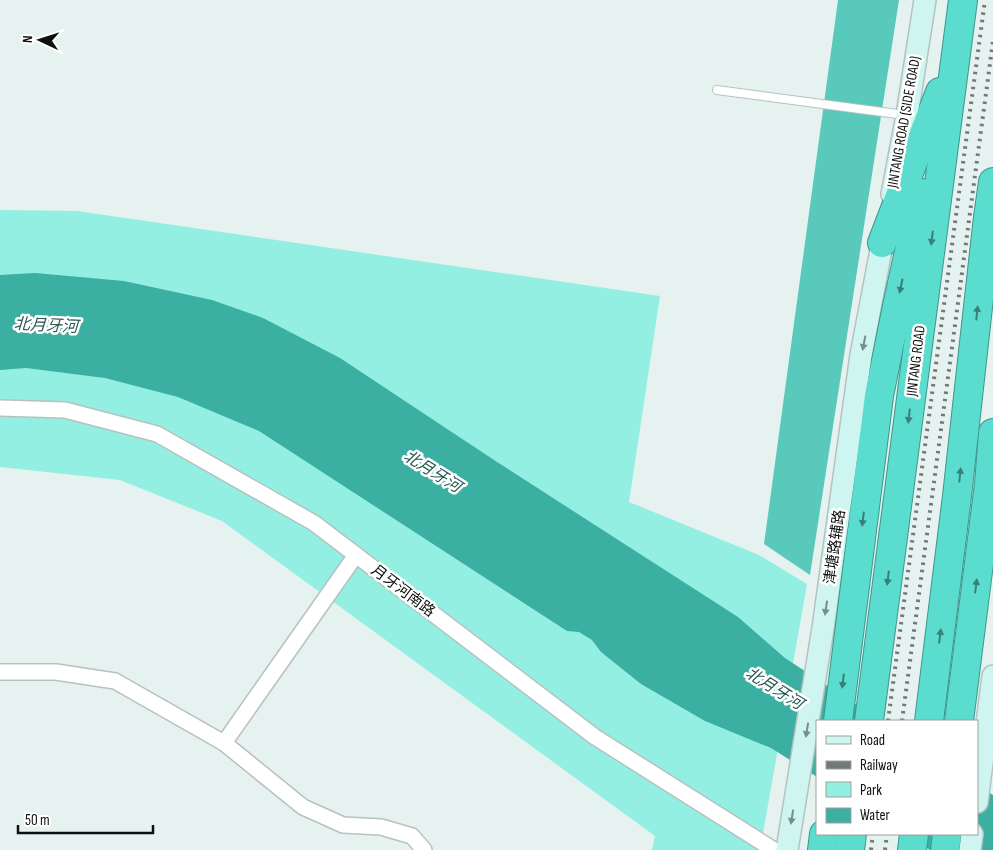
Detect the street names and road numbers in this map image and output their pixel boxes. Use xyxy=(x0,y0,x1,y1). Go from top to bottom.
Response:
street label: JINTANG ROAD (SIDE ROAD) xyxy=(883,55,925,190)
street label: JINTANG ROAD xyxy=(902,325,930,398)
street label: 津塘路辅路 xyxy=(820,509,850,585)
street label: 月牙河南路 xyxy=(367,561,439,621)

